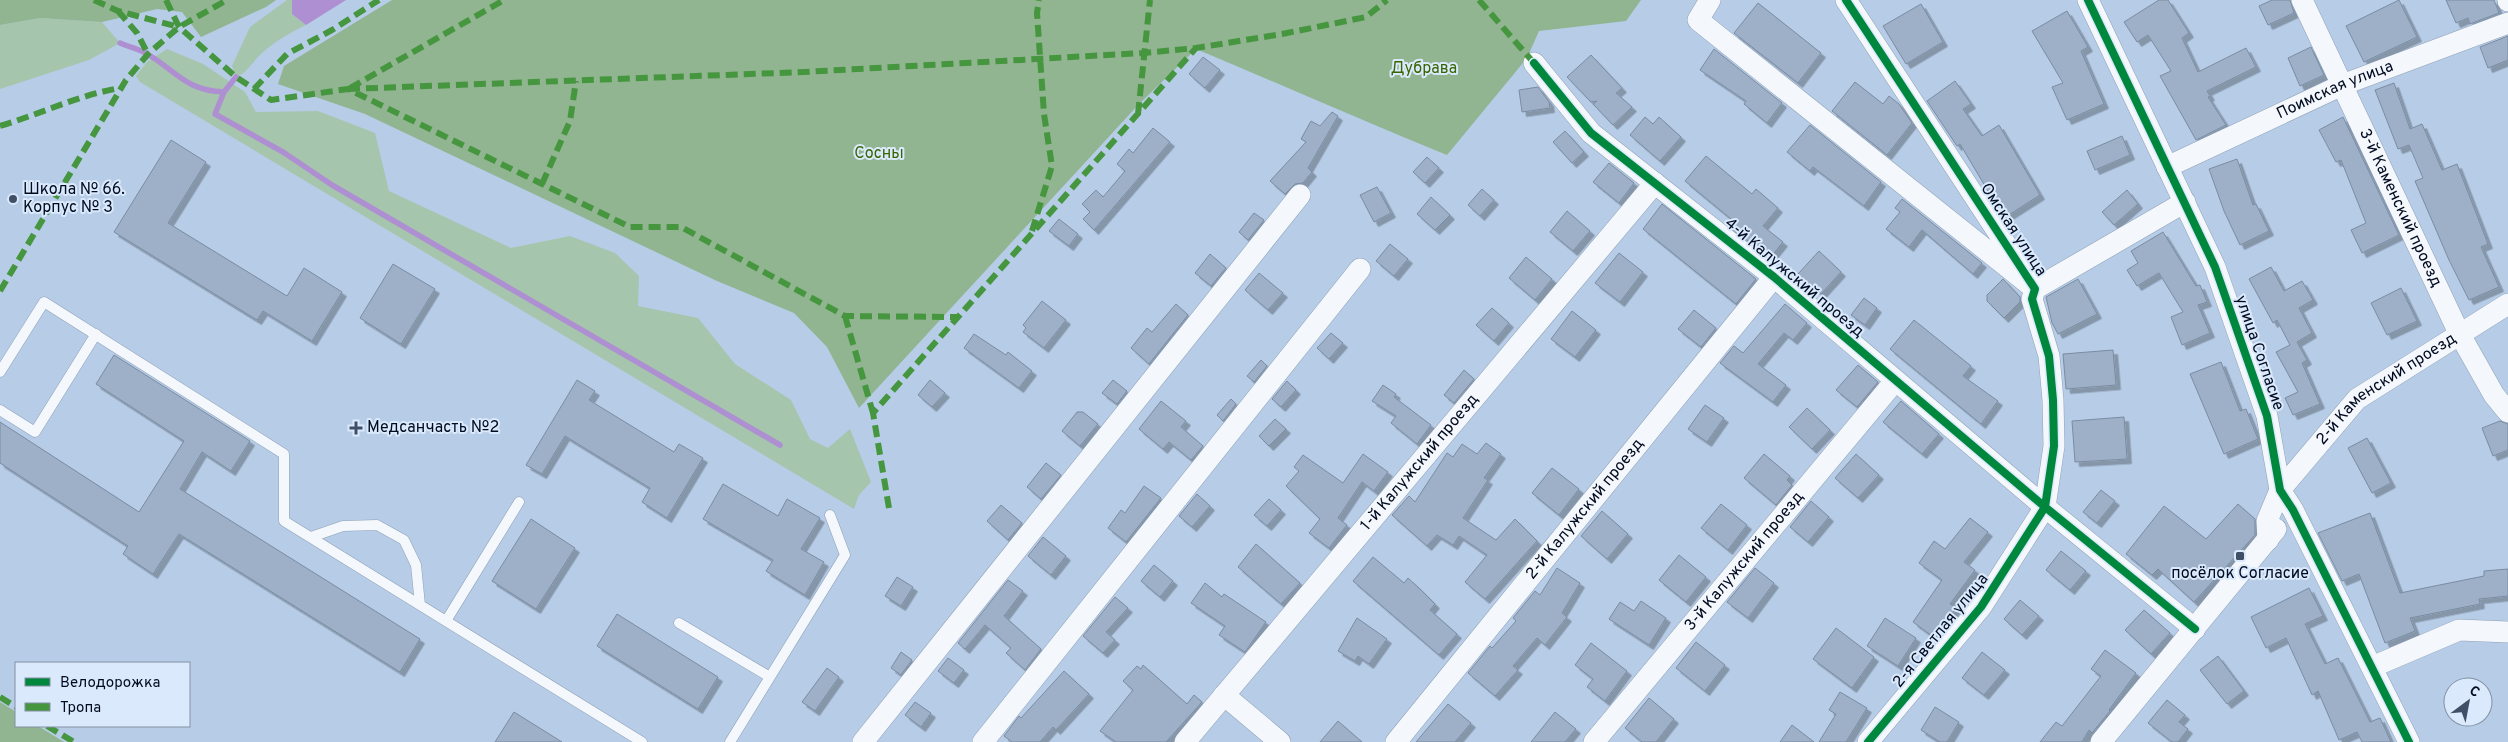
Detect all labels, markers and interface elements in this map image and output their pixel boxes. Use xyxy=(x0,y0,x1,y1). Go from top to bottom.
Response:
street label: Поимская улица xyxy=(2274,57,2396,124)
park label: Дубрава xyxy=(1391,59,1457,79)
street label: 3-й Каменский проезд xyxy=(2354,126,2446,290)
park label: Сосны xyxy=(854,144,904,164)
place label: Школа № 66. Корпус № 3 xyxy=(23,180,125,218)
street label: Омская улица xyxy=(1975,180,2051,280)
marker: Школа № 66. Корпус № 3 xyxy=(7,193,19,205)
street label: 4-й Калужский проезд xyxy=(1720,214,1868,342)
street label: улица Согласие xyxy=(2230,293,2288,413)
street label: 2-й Каменский проезд xyxy=(2312,329,2460,449)
street label: 1-й Калужский проезд xyxy=(1357,390,1483,535)
place label: Медсанчасть №2 xyxy=(367,418,499,438)
marker: Медсанчасть №2 xyxy=(349,421,363,435)
street label: 2-й Калужский проезд xyxy=(1522,435,1648,584)
street label: 3-й Калужский проезд xyxy=(1681,488,1808,635)
marker: посёлок Согласие xyxy=(2234,550,2246,562)
place label: посёлок Согласие xyxy=(2171,564,2309,584)
street label: 2-я Светлая улица xyxy=(1889,570,1993,692)
legend xyxy=(15,662,190,727)
text: Велодорожка xyxy=(60,674,160,693)
north arrow xyxy=(2443,677,2493,727)
text: С xyxy=(2466,683,2482,702)
text: Тропа xyxy=(60,699,101,718)

